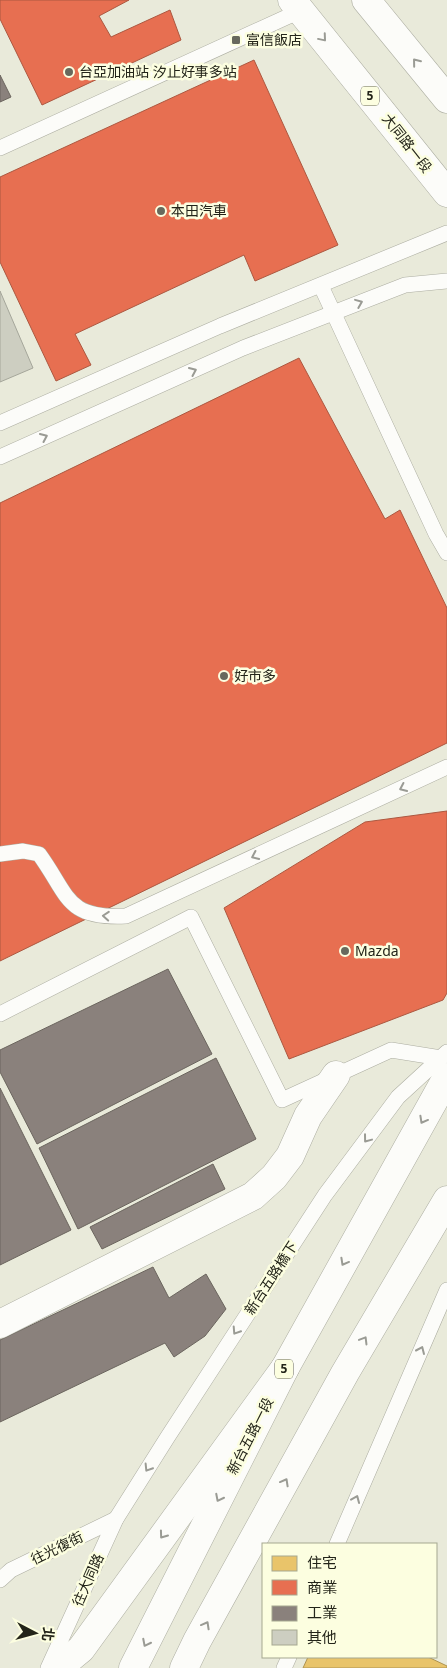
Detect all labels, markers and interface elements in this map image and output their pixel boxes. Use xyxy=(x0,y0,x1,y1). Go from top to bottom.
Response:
place label: 富信飯店 xyxy=(246,30,302,49)
one-way arrow xyxy=(317,32,326,41)
marker: 富信飯店 xyxy=(230,34,242,46)
one-way arrow xyxy=(413,58,422,67)
place label: 台亞加油站 汐止好事多站 xyxy=(79,62,237,81)
marker: 台亞加油站 汐止好事多站 xyxy=(63,66,75,78)
road number: 5 xyxy=(361,86,379,105)
street label: 大同路一段 xyxy=(378,109,436,176)
place label: 本田汽車 xyxy=(171,201,227,220)
marker: 本田汽車 xyxy=(155,205,167,217)
one-way arrow xyxy=(354,298,363,309)
one-way arrow xyxy=(188,366,197,377)
one-way arrow xyxy=(39,433,48,444)
place label: 好市多 xyxy=(234,666,276,685)
marker: 好市多 xyxy=(218,670,230,682)
one-way arrow xyxy=(399,781,408,792)
one-way arrow xyxy=(251,850,260,860)
one-way arrow xyxy=(102,911,110,922)
place label: Mazda xyxy=(355,941,399,960)
marker: Mazda xyxy=(339,945,351,957)
one-way arrow xyxy=(420,1114,430,1123)
one-way arrow xyxy=(364,1133,373,1143)
street label: 新台五路橋下 xyxy=(240,1237,301,1318)
one-way arrow xyxy=(340,1256,350,1265)
one-way arrow xyxy=(233,1326,242,1335)
one-way arrow xyxy=(358,1337,368,1346)
one-way arrow xyxy=(414,1346,425,1355)
road number: 5 xyxy=(275,1360,293,1378)
street label: 新台五路一段 xyxy=(222,1394,277,1478)
one-way arrow xyxy=(145,1462,154,1471)
one-way arrow xyxy=(278,1478,288,1487)
one-way arrow xyxy=(215,1493,225,1502)
one-way arrow xyxy=(349,1495,360,1504)
street label: 往光復街 xyxy=(27,1527,86,1568)
one-way arrow xyxy=(160,1529,169,1539)
legend xyxy=(262,1543,437,1658)
street label: 往大同路 xyxy=(67,1550,108,1609)
text: 住宅 xyxy=(307,1552,337,1572)
text: 商業 xyxy=(307,1577,337,1597)
text: 工業 xyxy=(307,1602,337,1622)
north arrow xyxy=(10,1608,60,1658)
one-way arrow xyxy=(200,1621,210,1630)
text: 北 xyxy=(38,1626,59,1642)
text: 其他 xyxy=(307,1627,337,1647)
one-way arrow xyxy=(142,1638,152,1647)

